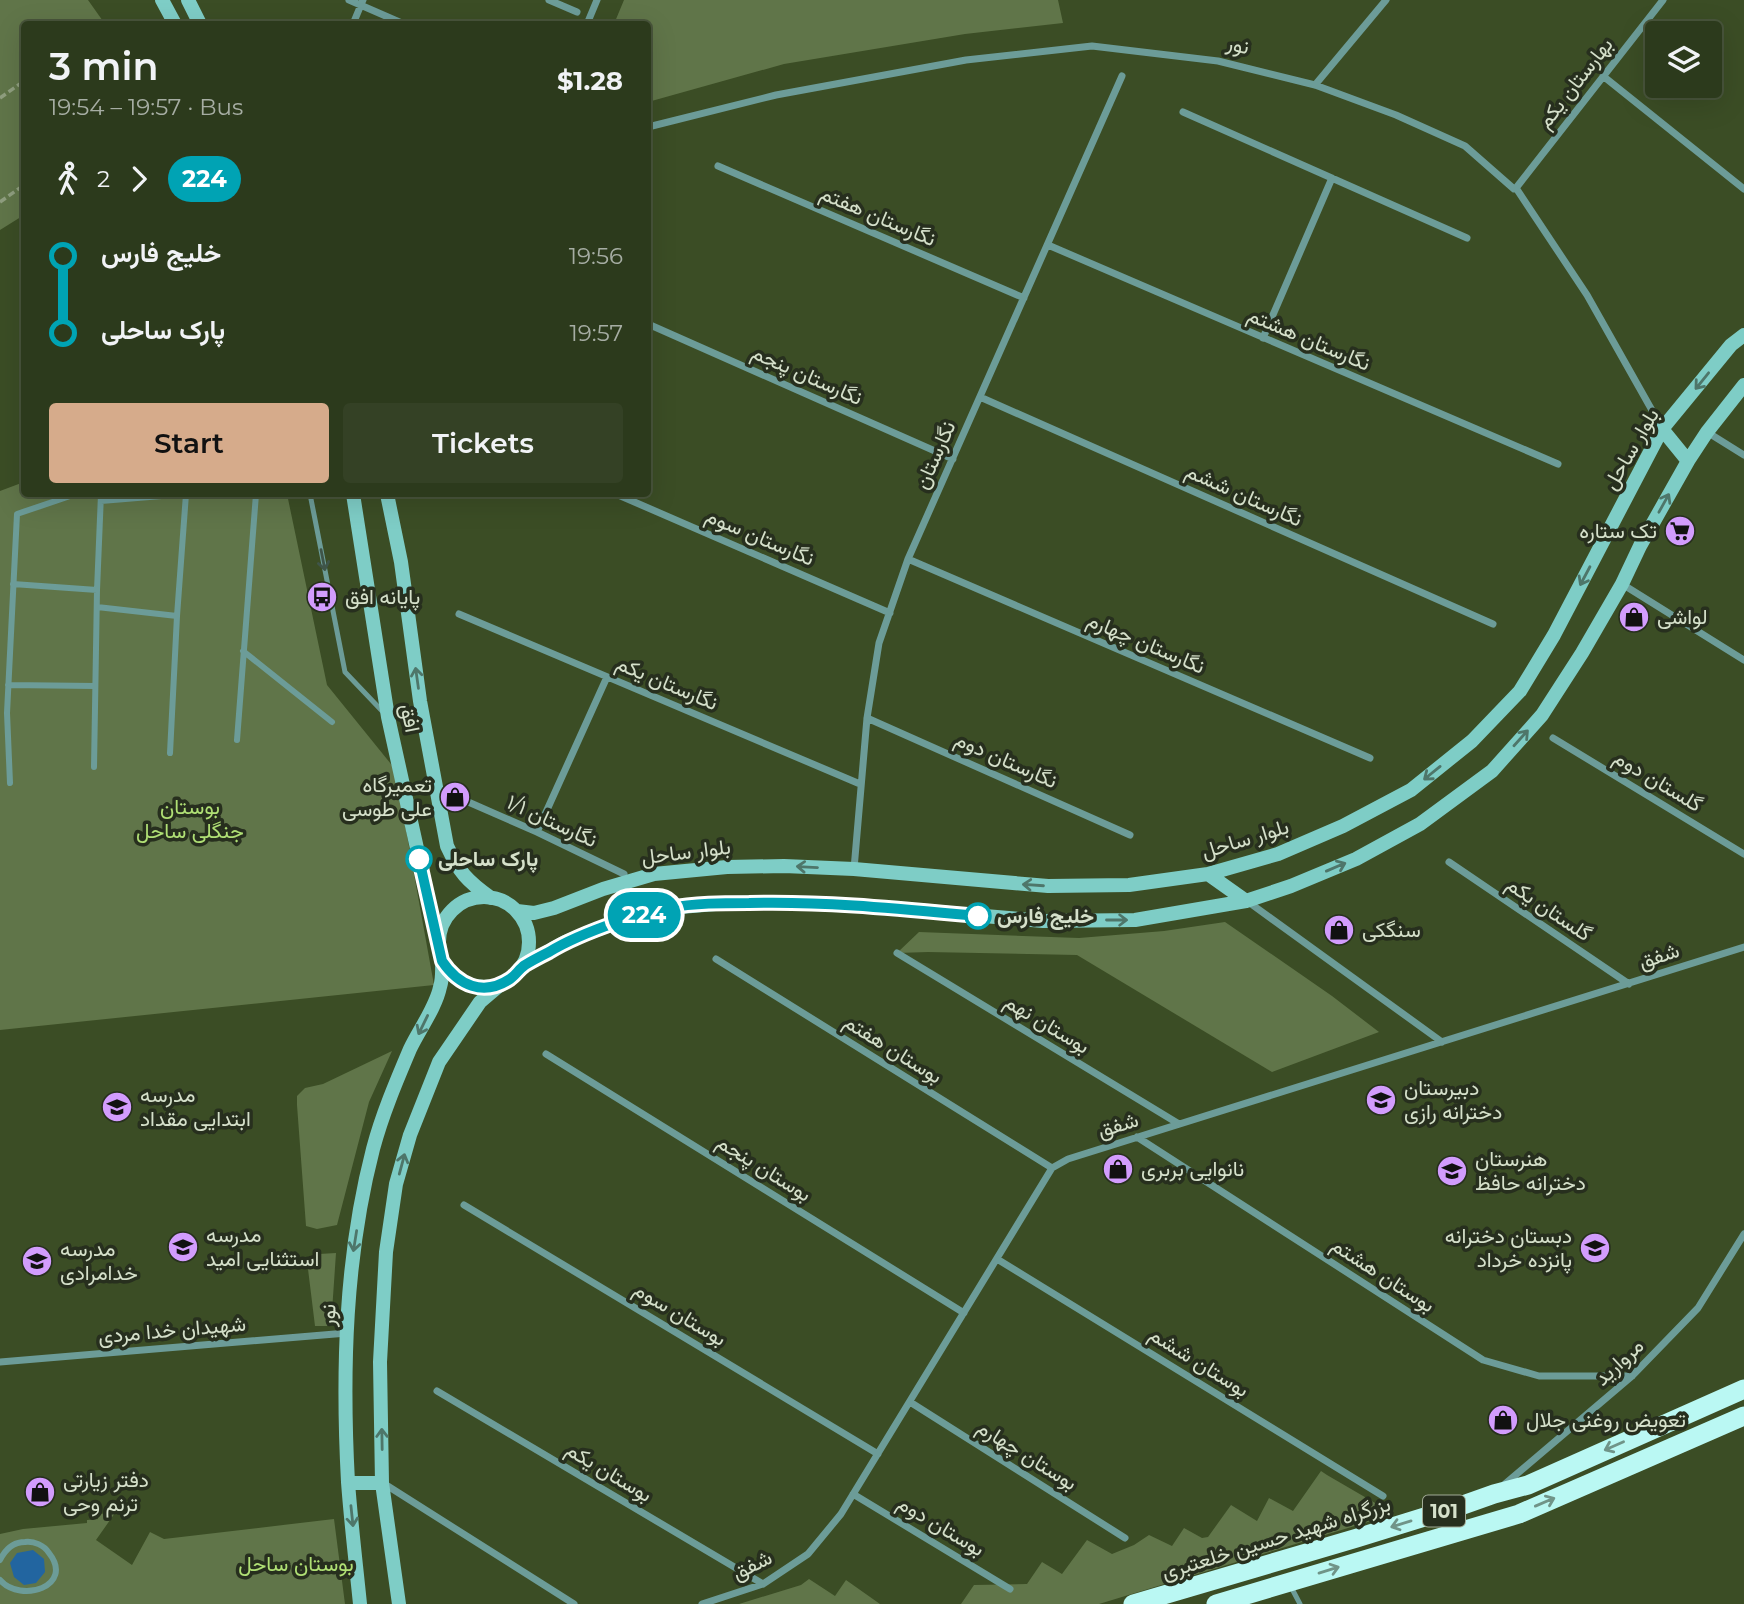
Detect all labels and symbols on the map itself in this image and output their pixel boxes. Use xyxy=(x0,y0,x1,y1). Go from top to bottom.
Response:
street label: نور xyxy=(1223,29,1252,60)
street label: بهارستان یکم xyxy=(1531,32,1619,134)
street label: نگارستان هفتم xyxy=(816,180,940,253)
street label: نگارستان هشتم xyxy=(1243,301,1374,377)
street label: نگارستان پنجم xyxy=(747,339,867,412)
one-way arrow xyxy=(1694,371,1710,389)
street label: بلوار ساحل xyxy=(1597,404,1665,494)
street label: نگارستان xyxy=(908,417,962,493)
street label: نگارستان ششم xyxy=(1181,458,1306,533)
one-way arrow xyxy=(1657,493,1671,513)
street label: نگارستان سوم xyxy=(701,502,818,573)
supermarket icon: تک ستاره xyxy=(1663,514,1697,548)
place label: تک ستاره xyxy=(1579,518,1657,544)
one-way arrow xyxy=(317,548,330,571)
one-way arrow xyxy=(1578,565,1591,586)
bus stop icon: پایانه افق xyxy=(305,580,339,614)
place label: پایانه افق xyxy=(345,584,420,611)
shop icon: لواشی xyxy=(1617,600,1651,634)
place label: لواشی xyxy=(1657,604,1707,630)
street label: نگارستان چهارم xyxy=(1083,606,1209,680)
street label: نگارستان یکم xyxy=(612,650,722,717)
one-way arrow xyxy=(410,667,423,690)
street label: افق xyxy=(395,701,426,734)
street label: نگارستان دوم xyxy=(950,726,1061,795)
one-way arrow xyxy=(1513,730,1530,747)
street label: گلستان دوم xyxy=(1608,744,1707,818)
one-way arrow xyxy=(1424,765,1442,780)
place label: تعمیرگاه علی طوسی xyxy=(342,772,432,822)
shop icon: تعمیرگاه علی طوسی xyxy=(438,780,472,814)
street label: نگارستان ۱/۱ xyxy=(503,789,601,853)
park label: بوستان جنگلی ساحل xyxy=(136,794,244,843)
street label: بلوار ساحل xyxy=(1198,813,1292,865)
street label: بلوار ساحل xyxy=(640,834,732,870)
marker: پارک ساحلی xyxy=(406,846,432,872)
place label: پارک ساحلی xyxy=(438,846,538,873)
one-way arrow xyxy=(795,860,818,873)
one-way arrow xyxy=(1325,860,1347,873)
street label: گلستان یکم xyxy=(1501,871,1597,948)
one-way arrow xyxy=(1023,878,1045,891)
line badge: 224 xyxy=(604,892,684,938)
marker: خلیج فارس xyxy=(965,903,991,929)
place label: خلیج فارس xyxy=(997,903,1094,930)
shop icon: سنگکی xyxy=(1322,913,1356,947)
one-way arrow xyxy=(1105,914,1128,927)
place label: سنگکی xyxy=(1362,917,1421,942)
street label: شفق xyxy=(1635,937,1682,974)
street label: بوستان نهم xyxy=(999,988,1094,1060)
street label: بوستان هفتم xyxy=(838,1009,947,1090)
one-way arrow xyxy=(415,1014,429,1035)
place label: دبیرستان دخترانه رازی xyxy=(1404,1075,1502,1125)
place label: مدرسه ابتدایی مقداد xyxy=(140,1082,251,1131)
school or university icon: دبیرستان دخترانه رازی xyxy=(1364,1083,1398,1117)
school or university icon: مدرسه ابتدایی مقداد xyxy=(100,1090,134,1124)
street label: شفق xyxy=(1094,1107,1141,1143)
street label: بوستان پنجم xyxy=(711,1129,816,1208)
place label: هنرستان دخترانه حافظ xyxy=(1475,1146,1586,1196)
shop icon: نانوایی بربری xyxy=(1101,1152,1135,1186)
one-way arrow xyxy=(396,1153,409,1176)
school or university icon: هنرستان دخترانه حافظ xyxy=(1435,1154,1469,1188)
place label: نانوایی بربری xyxy=(1141,1156,1244,1182)
place label: مدرسه استثنایی امید xyxy=(206,1222,319,1271)
place label: دبستان دخترانه پانزده خرداد xyxy=(1445,1223,1572,1274)
one-way arrow xyxy=(348,1229,361,1252)
school or university icon: مدرسه استثنایی امید xyxy=(166,1230,200,1264)
school or university icon: دبستان دخترانه پانزده خرداد xyxy=(1578,1231,1612,1265)
street label: بوستان هشتم xyxy=(1326,1232,1440,1319)
place label: مدرسه خدامرادی xyxy=(60,1236,138,1286)
school or university icon: مدرسه خدامرادی xyxy=(20,1244,54,1278)
street label: بوستان سوم xyxy=(628,1276,731,1353)
street label: نور xyxy=(314,1303,342,1328)
street label: شهیدان خدا مردی xyxy=(97,1311,247,1349)
street label: بوستان ششم xyxy=(1144,1321,1254,1404)
street label: مروارید xyxy=(1589,1333,1649,1391)
shop icon: تعویض روغنی جلال xyxy=(1486,1403,1520,1437)
place label: تعویض روغنی جلال xyxy=(1526,1407,1686,1433)
street label: بوستان چهارم xyxy=(971,1414,1082,1497)
one-way arrow xyxy=(375,1428,388,1451)
street label: بوستان یکم xyxy=(561,1436,657,1509)
one-way arrow xyxy=(1604,1441,1625,1454)
place label: دفتر زیارتی ترنم وحی xyxy=(63,1467,149,1518)
shop icon: دفتر زیارتی ترنم وحی xyxy=(23,1475,57,1509)
street label: بوستان دوم xyxy=(892,1490,989,1563)
street label: بزرگراه شهید حسین خلعتبری xyxy=(1158,1491,1394,1585)
one-way arrow xyxy=(1534,1495,1556,1508)
road number: 101 xyxy=(1423,1496,1465,1526)
one-way arrow xyxy=(345,1505,358,1527)
one-way arrow xyxy=(1390,1519,1412,1532)
street label: شفق xyxy=(728,1544,776,1585)
park label: بوستان ساحل xyxy=(238,1551,354,1577)
one-way arrow xyxy=(1317,1562,1339,1575)

